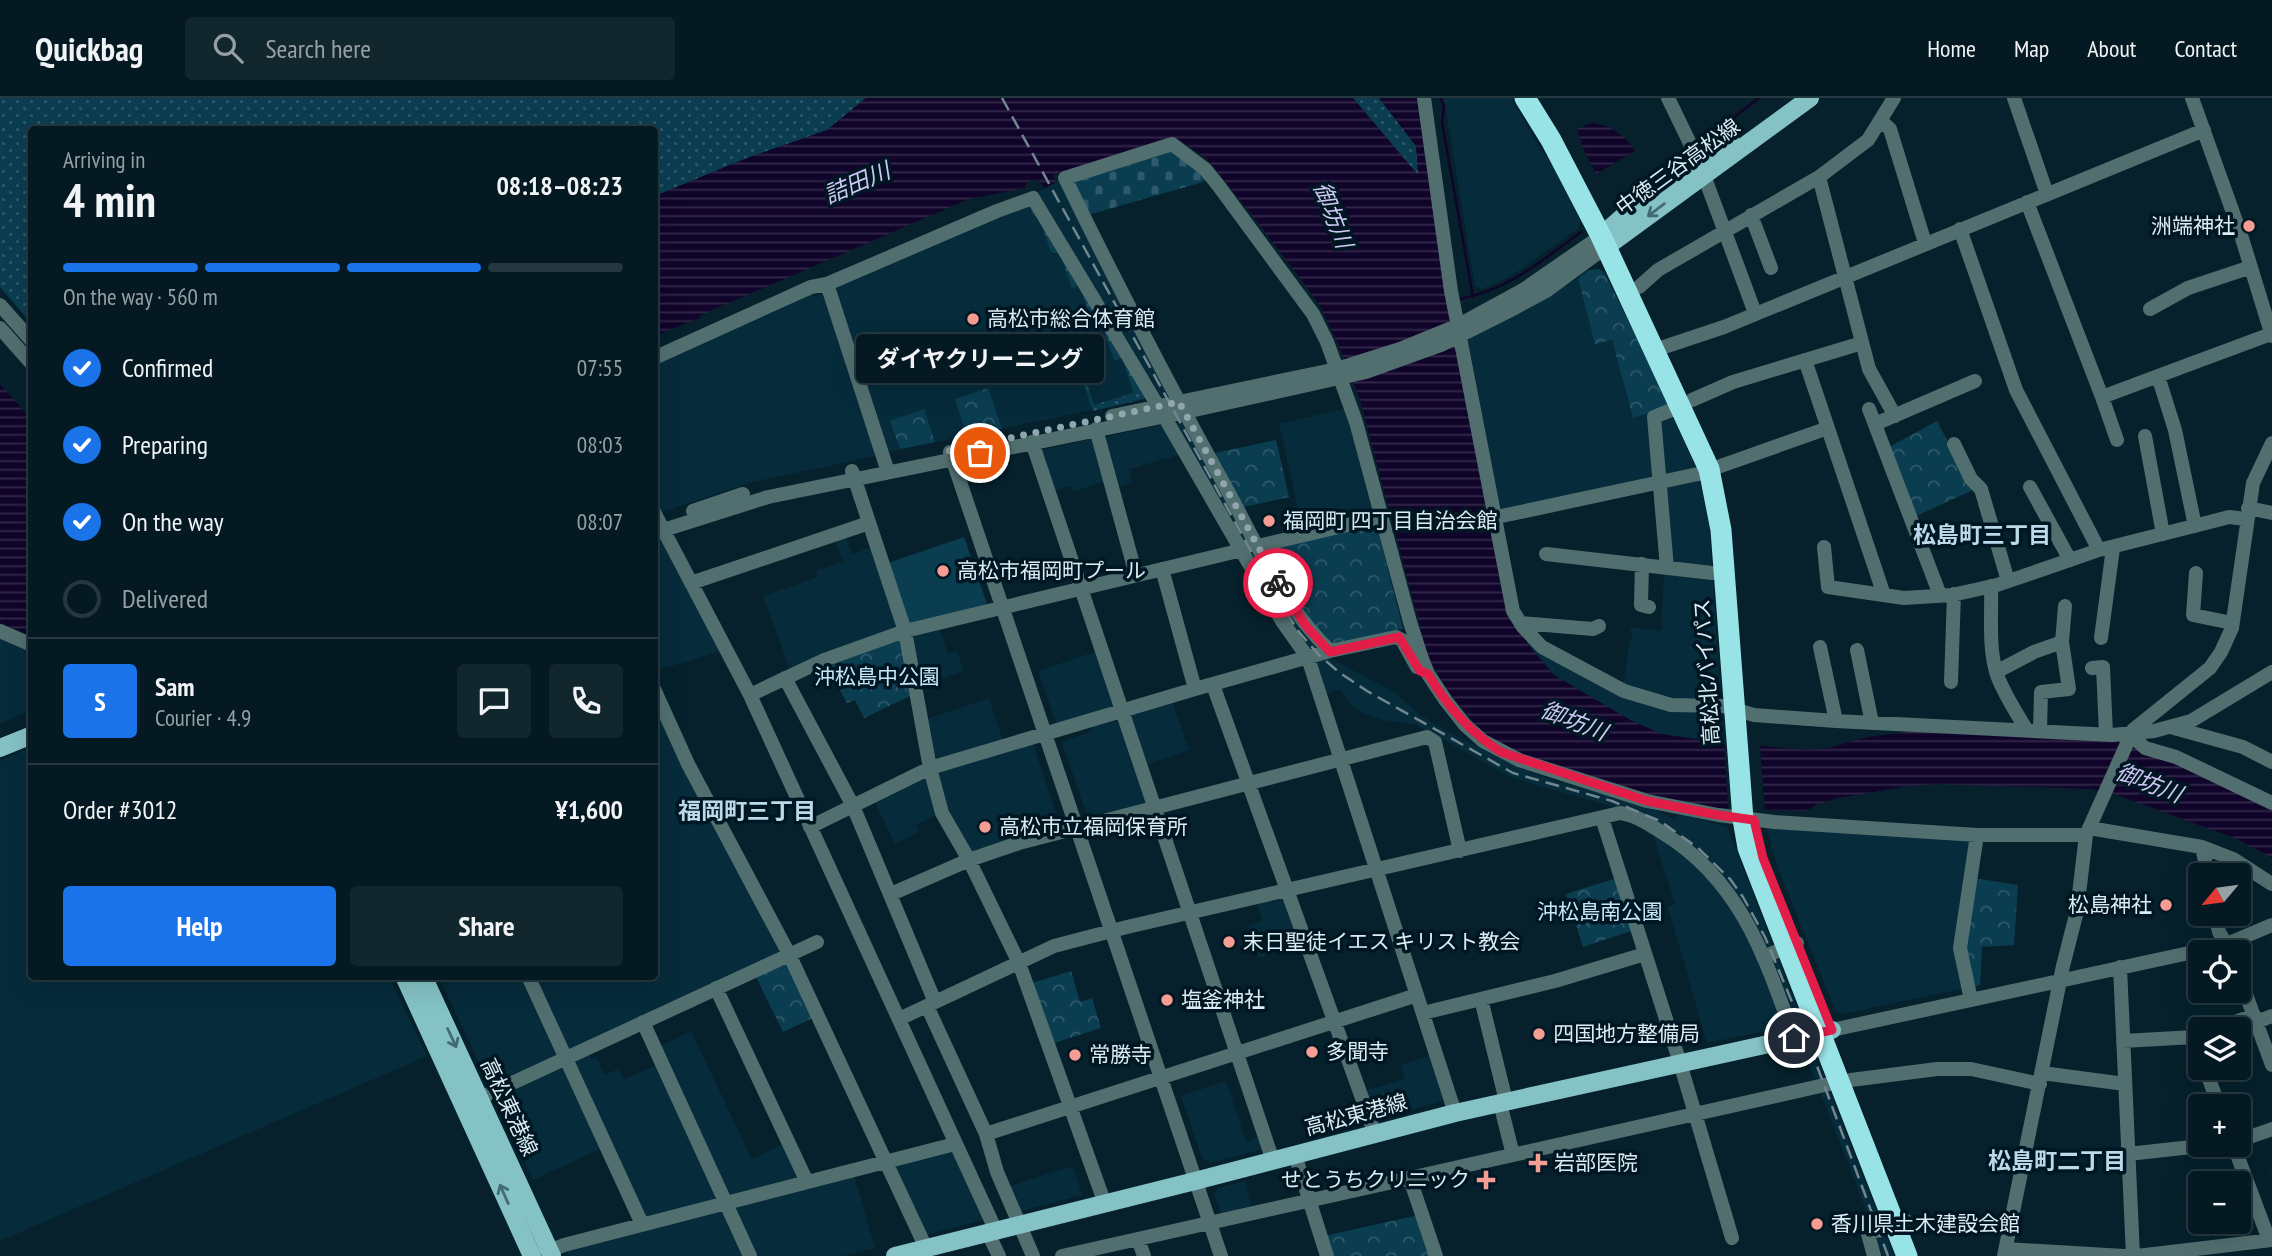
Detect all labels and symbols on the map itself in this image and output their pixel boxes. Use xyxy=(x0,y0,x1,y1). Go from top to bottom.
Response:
street label: 中徳三谷高松線 xyxy=(1610,112,1745,221)
water label: 詰田川 xyxy=(819,155,897,209)
water label: 御坊川 xyxy=(1308,177,1360,255)
one-way arrow xyxy=(1647,203,1666,218)
place label: 洲端神社 xyxy=(2151,212,2235,239)
marker: 洲端神社 xyxy=(2241,218,2257,234)
place label: 高松市総合体育館 xyxy=(987,305,1155,332)
marker: 高松市総合体育館 xyxy=(965,311,981,327)
callout: ダイヤクリーニング xyxy=(856,334,1104,383)
pin xyxy=(950,423,1010,483)
place label: 福岡町 四丁目自治会館 xyxy=(1283,507,1497,534)
marker: 福岡町 四丁目自治会館 xyxy=(1261,513,1277,529)
district label: 松島町三丁目 xyxy=(1913,520,2051,549)
courier xyxy=(1243,548,1313,618)
place label: 高松市福岡町プール xyxy=(957,557,1146,584)
marker: 高松市福岡町プール xyxy=(935,563,951,579)
street label: 高松北バイパス xyxy=(1688,598,1725,746)
park label: 沖松島中公園 xyxy=(814,663,940,690)
water label: 御坊川 xyxy=(1537,695,1614,748)
water label: 御坊川 xyxy=(2112,757,2189,810)
district label: 福岡町三丁目 xyxy=(678,796,816,825)
place label: 高松市立福岡保育所 xyxy=(999,813,1188,840)
marker: 高松市立福岡保育所 xyxy=(977,819,993,835)
north arrow xyxy=(2188,863,2250,926)
place label: 松島神社 xyxy=(2068,891,2152,918)
marker: 松島神社 xyxy=(2158,897,2174,913)
park label: 沖松島南公園 xyxy=(1537,898,1663,925)
place label: 末日聖徒イエス キリスト教会 xyxy=(1243,928,1520,955)
marker: 末日聖徒イエス キリスト教会 xyxy=(1221,934,1237,950)
place label: 塩釜神社 xyxy=(1181,986,1265,1013)
marker: 塩釜神社 xyxy=(1159,992,1175,1008)
pin xyxy=(1764,1008,1824,1068)
place label: 四国地方整備局 xyxy=(1553,1020,1700,1047)
marker: 四国地方整備局 xyxy=(1531,1026,1547,1042)
one-way arrow xyxy=(446,1027,459,1049)
place label: 多聞寺 xyxy=(1326,1038,1389,1065)
place label: 常勝寺 xyxy=(1089,1041,1152,1068)
marker: 多聞寺 xyxy=(1304,1044,1320,1060)
marker: 常勝寺 xyxy=(1067,1047,1083,1063)
street label: 高松東港線 xyxy=(475,1054,544,1160)
street label: 高松東港線 xyxy=(1302,1088,1410,1141)
district label: 松島町二丁目 xyxy=(1988,1146,2126,1175)
place label: 岩部医院 xyxy=(1554,1149,1638,1176)
marker: 岩部医院 xyxy=(1528,1153,1548,1173)
place label: せとうちクリニック xyxy=(1281,1166,1470,1193)
marker: せとうちクリニック xyxy=(1476,1170,1496,1190)
one-way arrow xyxy=(496,1184,510,1205)
place label: 香川県土木建設会館 xyxy=(1831,1210,2020,1237)
marker: 香川県土木建設会館 xyxy=(1809,1216,1825,1232)

